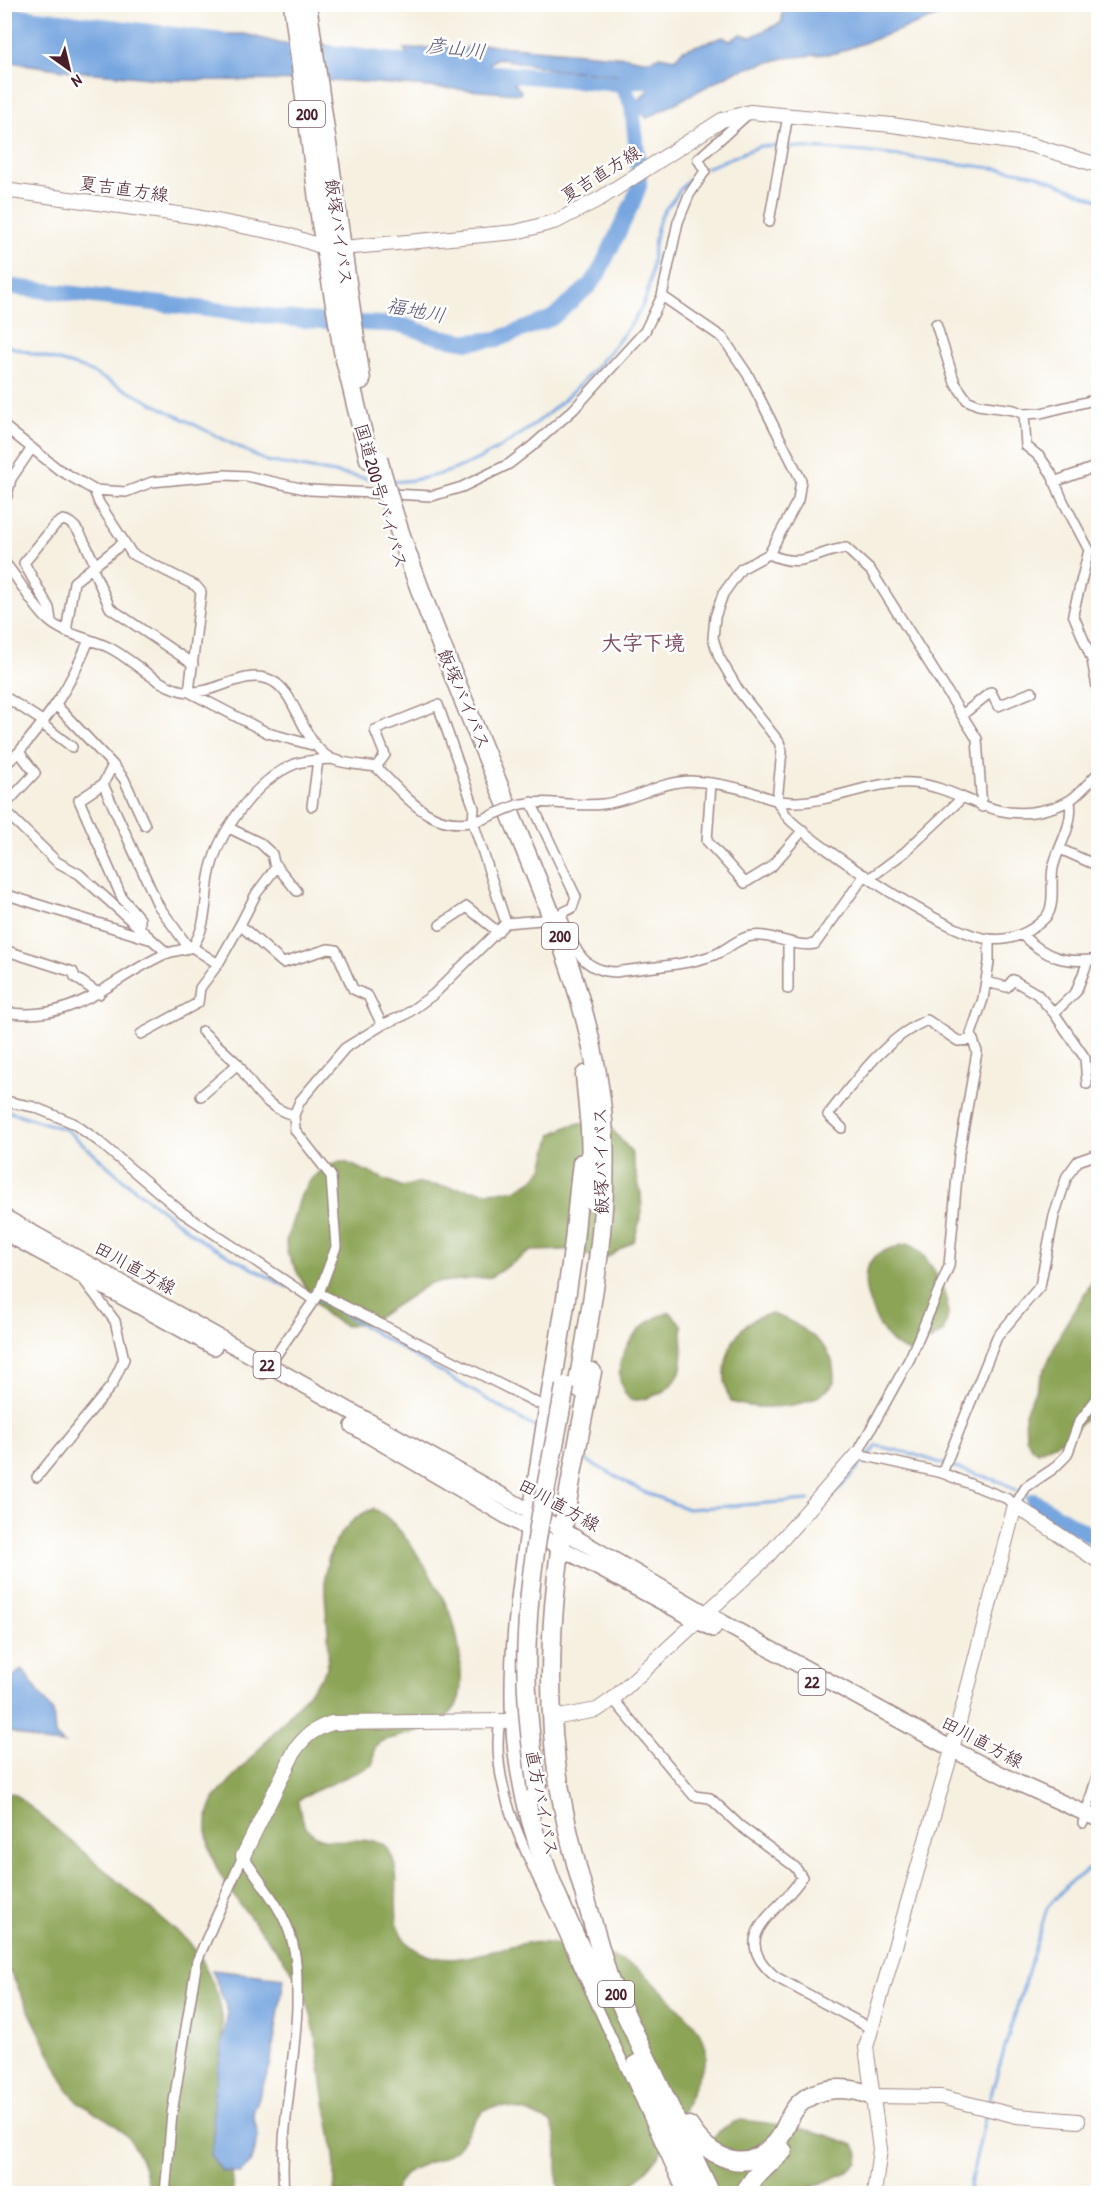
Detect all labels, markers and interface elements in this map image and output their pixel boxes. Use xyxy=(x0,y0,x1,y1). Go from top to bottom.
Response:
water label: 彦山川 xyxy=(425,30,487,65)
north arrow xyxy=(39,39,99,99)
text: N xyxy=(67,70,87,93)
road number: 200 xyxy=(289,101,325,127)
street label: 夏吉直方線 xyxy=(556,139,646,208)
street label: 夏吉直方線 xyxy=(78,170,170,207)
street label: 飯塚バイパス xyxy=(320,177,359,287)
water label: 福地川 xyxy=(384,291,448,328)
street label: 国道200号バイパス xyxy=(349,420,414,571)
district label: 大字下境 xyxy=(601,628,685,657)
street label: 飯塚バイパス xyxy=(432,644,497,753)
road number: 200 xyxy=(542,923,578,949)
street label: 飯塚バイパス xyxy=(587,1107,614,1215)
street label: 田川直方線 xyxy=(90,1235,181,1300)
road number: 22 xyxy=(254,1352,280,1378)
street label: 田川直方線 xyxy=(514,1472,605,1537)
road number: 22 xyxy=(798,1669,826,1695)
street label: 田川直方線 xyxy=(937,1709,1028,1774)
street label: 直方バイパス xyxy=(520,1748,565,1858)
road number: 200 xyxy=(598,1981,634,2007)

